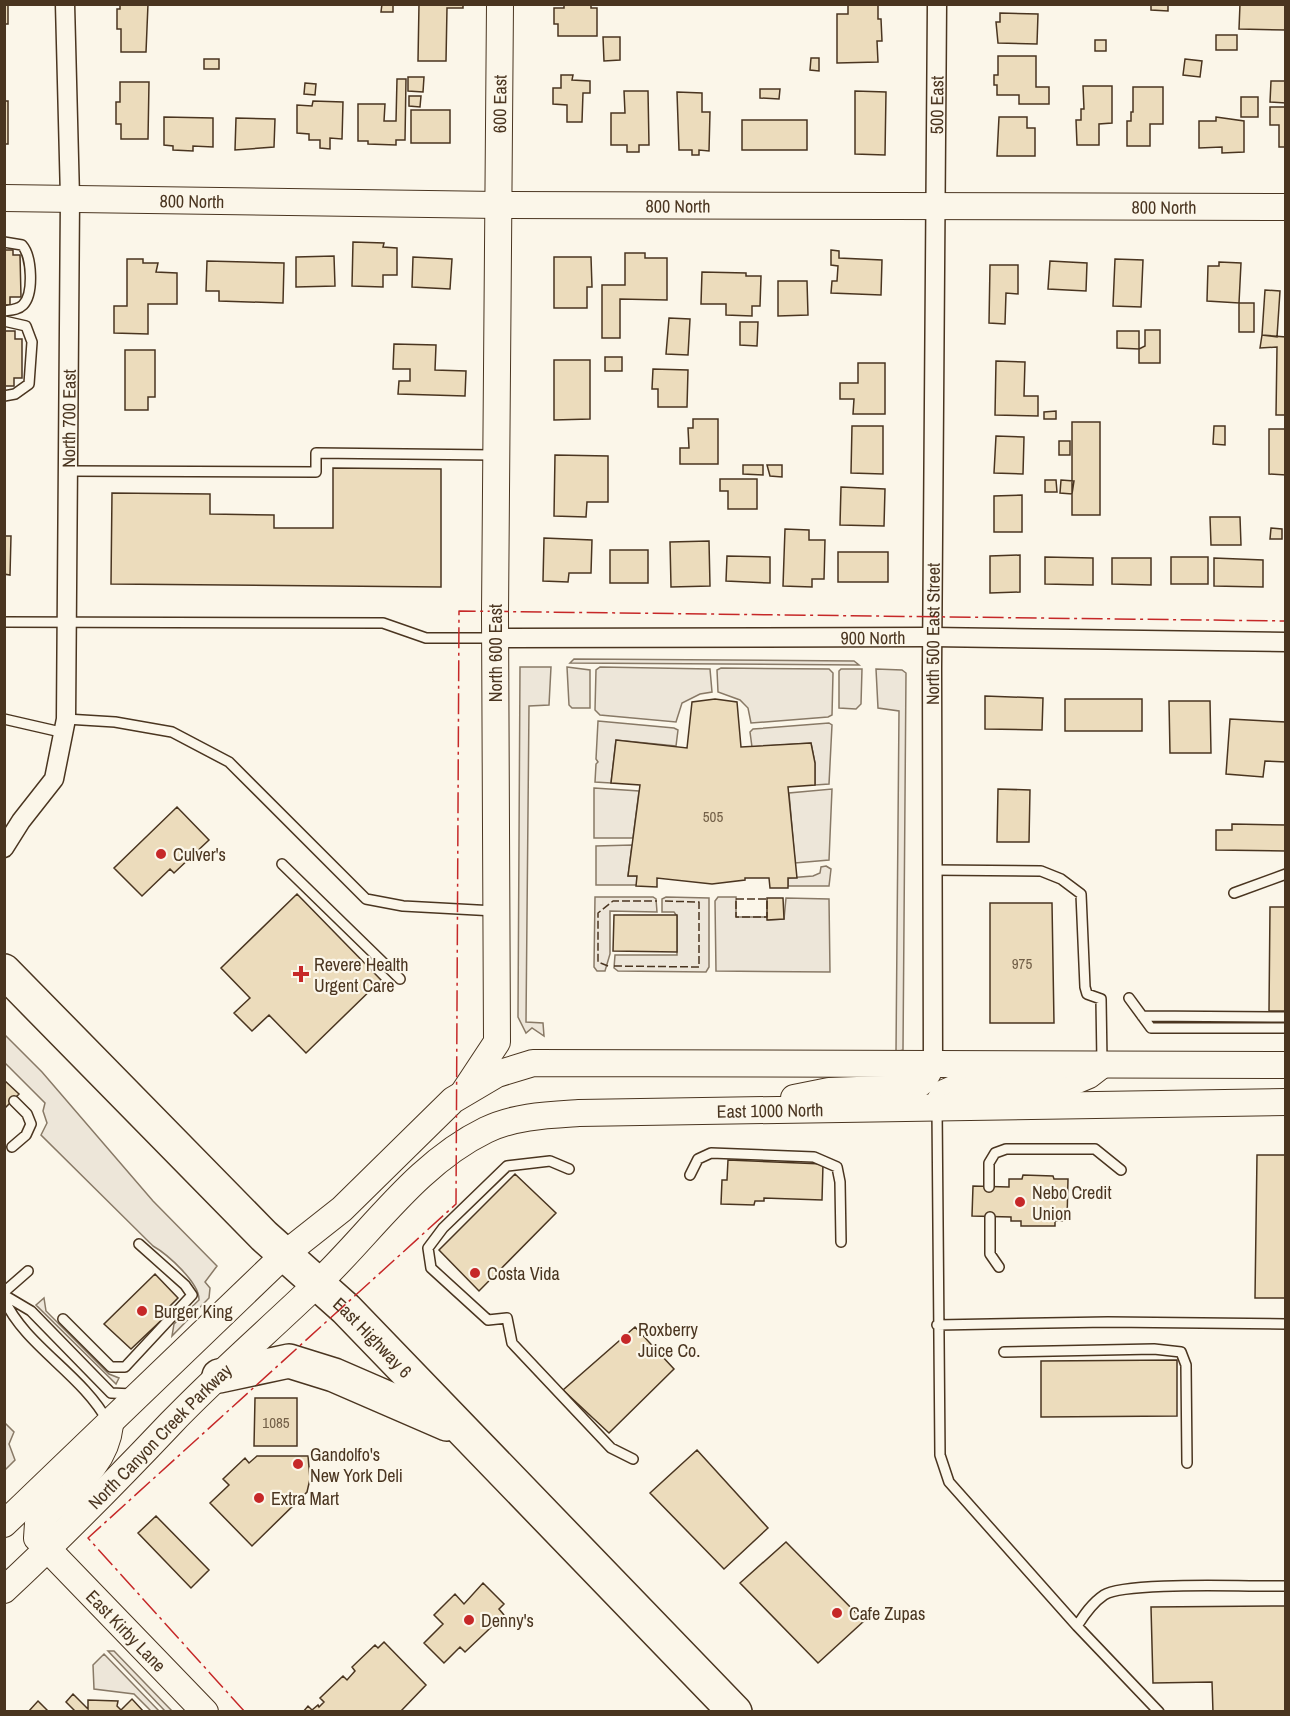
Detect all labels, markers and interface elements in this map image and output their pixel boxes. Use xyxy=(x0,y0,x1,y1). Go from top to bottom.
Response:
street label: 600 East xyxy=(486,75,512,133)
street label: 500 East xyxy=(924,76,949,134)
street label: 800 North xyxy=(159,188,225,214)
street label: 800 North xyxy=(645,193,710,218)
street label: 800 North xyxy=(1131,194,1196,219)
street label: North 700 East xyxy=(55,369,81,468)
street label: North 500 East Street xyxy=(919,563,945,705)
street label: North 600 East xyxy=(483,604,508,702)
street label: 900 North xyxy=(841,625,905,650)
house number: 505 xyxy=(703,806,723,827)
place label: Culver's xyxy=(173,842,226,867)
marker: Culver's xyxy=(154,847,168,861)
place label: Revere Health Urgent Care xyxy=(314,952,408,998)
house number: 975 xyxy=(1012,953,1032,974)
marker: Revere Health Urgent Care xyxy=(292,965,310,983)
street label: East 1000 North xyxy=(716,1097,824,1123)
place label: Nebo Credit Union xyxy=(1032,1180,1112,1226)
marker: Nebo Credit Union xyxy=(1013,1195,1027,1209)
place label: Costa Vida xyxy=(487,1261,560,1286)
marker: Costa Vida xyxy=(468,1266,482,1280)
street label: East Highway 6 xyxy=(328,1291,418,1383)
place label: Burger King xyxy=(154,1299,234,1324)
marker: Burger King xyxy=(135,1304,149,1318)
place label: Roxberry Juice Co. xyxy=(638,1317,700,1363)
marker: Roxberry Juice Co. xyxy=(619,1332,633,1346)
street label: North Canyon Creek Parkway xyxy=(82,1357,237,1514)
house number: 1085 xyxy=(262,1412,290,1433)
place label: Gandolfo's New York Deli xyxy=(310,1442,403,1488)
marker: Gandolfo's New York Deli xyxy=(291,1457,305,1471)
place label: Extra Mart xyxy=(271,1486,339,1511)
marker: Extra Mart xyxy=(252,1491,266,1505)
street label: East Kirby Lane xyxy=(81,1584,172,1677)
place label: Cafe Zupas xyxy=(849,1601,925,1626)
marker: Cafe Zupas xyxy=(830,1606,844,1620)
place label: Denny's xyxy=(481,1608,534,1633)
marker: Denny's xyxy=(462,1613,476,1627)

